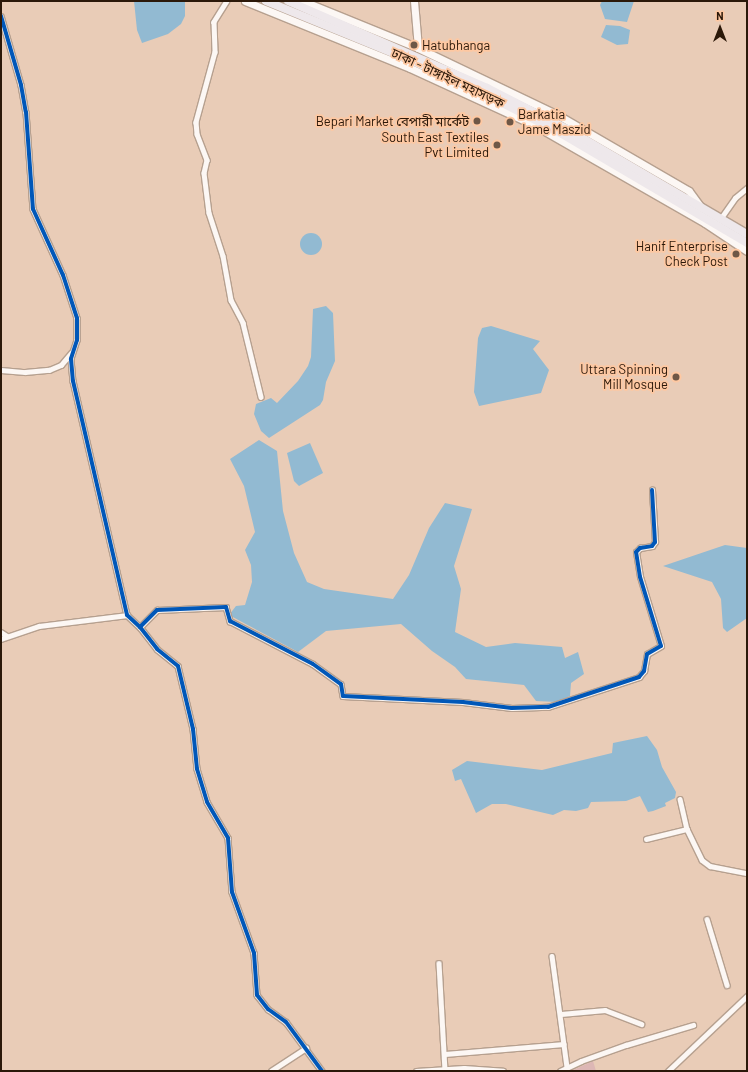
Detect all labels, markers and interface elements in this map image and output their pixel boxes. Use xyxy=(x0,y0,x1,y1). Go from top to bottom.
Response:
north arrow xyxy=(700,8,740,48)
text: N xyxy=(716,9,724,22)
place label: Hatubhanga xyxy=(422,37,490,53)
marker: Hatubhanga xyxy=(409,40,419,50)
street label: ঢাকা - টাঙ্গাইল মহাসড়ক xyxy=(389,45,507,111)
place label: Barkatia Jame Maszid xyxy=(518,107,591,138)
place label: Bepari Market বেপারী মার্কেট xyxy=(316,113,469,129)
marker: Bepari Market বেপারী মার্কেট xyxy=(472,116,482,126)
marker: Barkatia Jame Maszid xyxy=(505,117,515,127)
place label: South East Textiles Pvt Limited xyxy=(381,130,489,161)
marker: South East Textiles Pvt Limited xyxy=(492,140,502,150)
place label: Hanif Enterprise Check Post xyxy=(636,239,728,270)
marker: Hanif Enterprise Check Post xyxy=(731,249,741,259)
place label: Uttara Spinning Mill Mosque xyxy=(580,362,668,393)
marker: Uttara Spinning Mill Mosque xyxy=(671,372,681,382)

